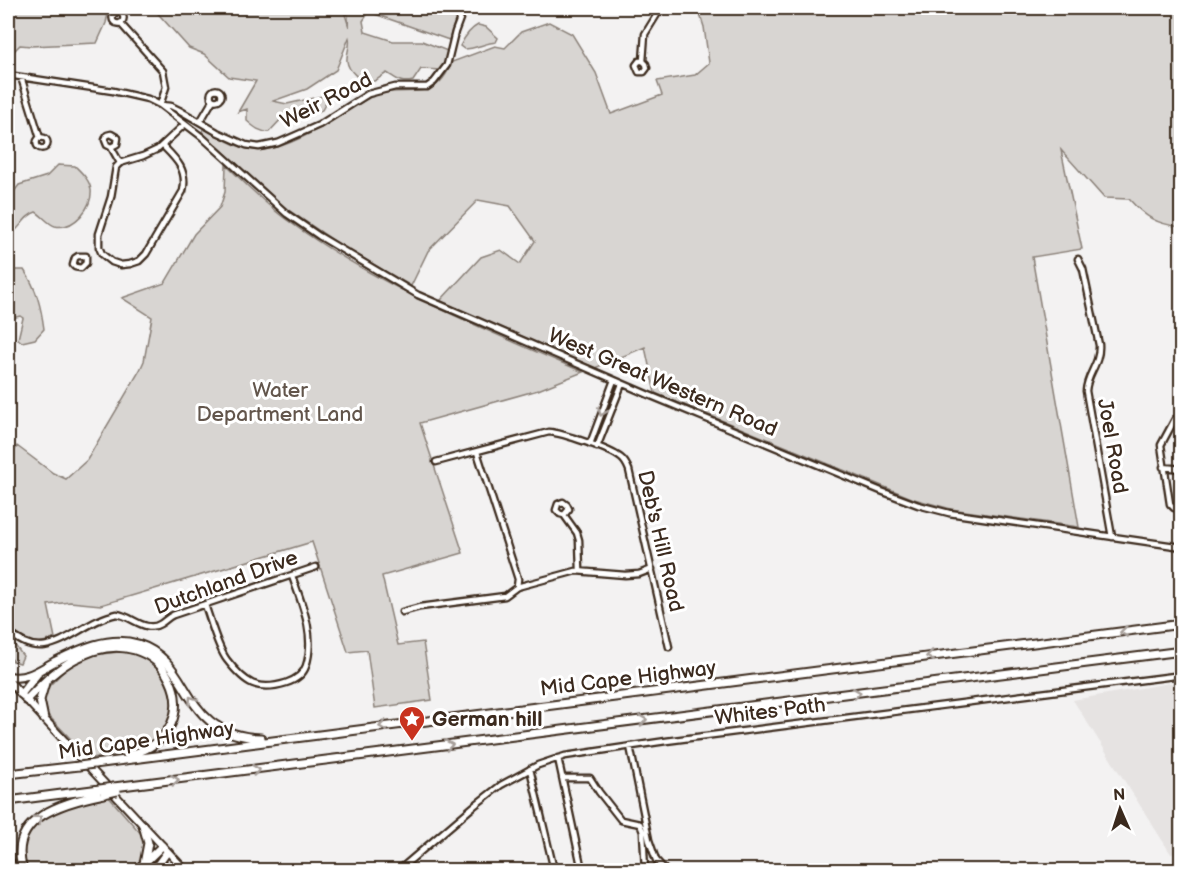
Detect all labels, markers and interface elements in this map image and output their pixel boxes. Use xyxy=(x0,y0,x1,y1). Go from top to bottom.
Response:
street label: Weir Road xyxy=(276,67,376,134)
street label: West Great Western Road xyxy=(545,323,781,442)
park label: Water Department Land xyxy=(197,378,363,427)
street label: Joel Road xyxy=(1092,397,1133,496)
one-way arrow xyxy=(596,406,609,417)
street label: Deb's Hill Road xyxy=(632,468,689,614)
street label: Dutchland Drive xyxy=(151,545,301,620)
one-way arrow xyxy=(1119,625,1128,637)
one-way arrow xyxy=(925,650,935,662)
street label: Mid Cape Highway xyxy=(539,655,718,702)
one-way arrow xyxy=(852,687,862,699)
street label: Whites Path xyxy=(713,692,827,731)
one-way arrow xyxy=(188,696,199,707)
place icon: German hill xyxy=(397,704,427,742)
place label: German hill xyxy=(432,707,542,732)
one-way arrow xyxy=(638,714,647,727)
street label: Mid Cape Highway xyxy=(57,716,236,765)
one-way arrow xyxy=(378,720,387,732)
one-way arrow xyxy=(445,739,454,752)
one-way arrow xyxy=(251,764,260,776)
one-way arrow xyxy=(170,774,179,786)
north arrow xyxy=(1090,779,1150,839)
text: N xyxy=(1113,786,1126,805)
one-way arrow xyxy=(31,815,42,826)

